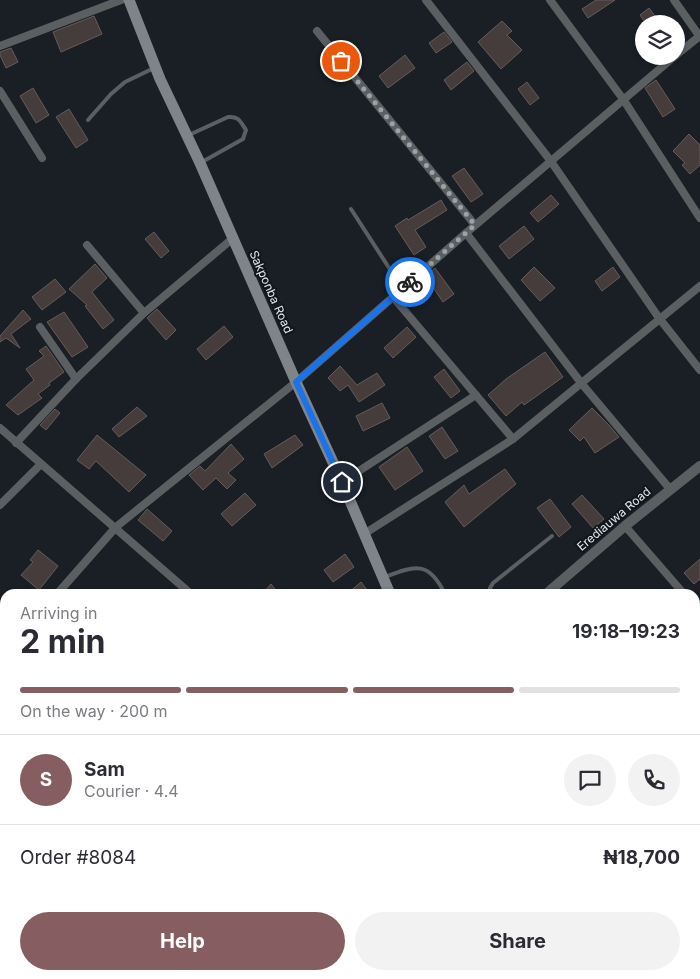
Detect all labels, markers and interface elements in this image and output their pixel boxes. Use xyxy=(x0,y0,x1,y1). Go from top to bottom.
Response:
map controls xyxy=(635,15,685,65)
button: layers xyxy=(635,15,685,65)
pin xyxy=(320,40,362,82)
icon: bag xyxy=(327,47,355,75)
street label: Sakponba Road xyxy=(246,248,296,336)
courier xyxy=(385,257,435,307)
icon: bike xyxy=(396,268,424,296)
pin xyxy=(321,461,363,503)
icon: home xyxy=(328,468,356,496)
street label: Erediauwa Road xyxy=(574,483,654,554)
text: Arriving in xyxy=(20,603,97,623)
text: 19:18–19:23 xyxy=(572,620,680,643)
text: 2 min xyxy=(20,622,106,661)
text: On the way · 200 m xyxy=(20,701,168,721)
button: chat xyxy=(564,754,616,806)
button: phone xyxy=(628,754,680,806)
text: Sam xyxy=(84,758,125,781)
text: S xyxy=(40,768,52,791)
text: Courier · 4.4 xyxy=(84,781,179,801)
text: Order #8084 xyxy=(20,846,136,869)
text: ₦18,700 xyxy=(603,846,680,869)
button: Help xyxy=(20,912,345,970)
button: Share xyxy=(355,912,680,970)

